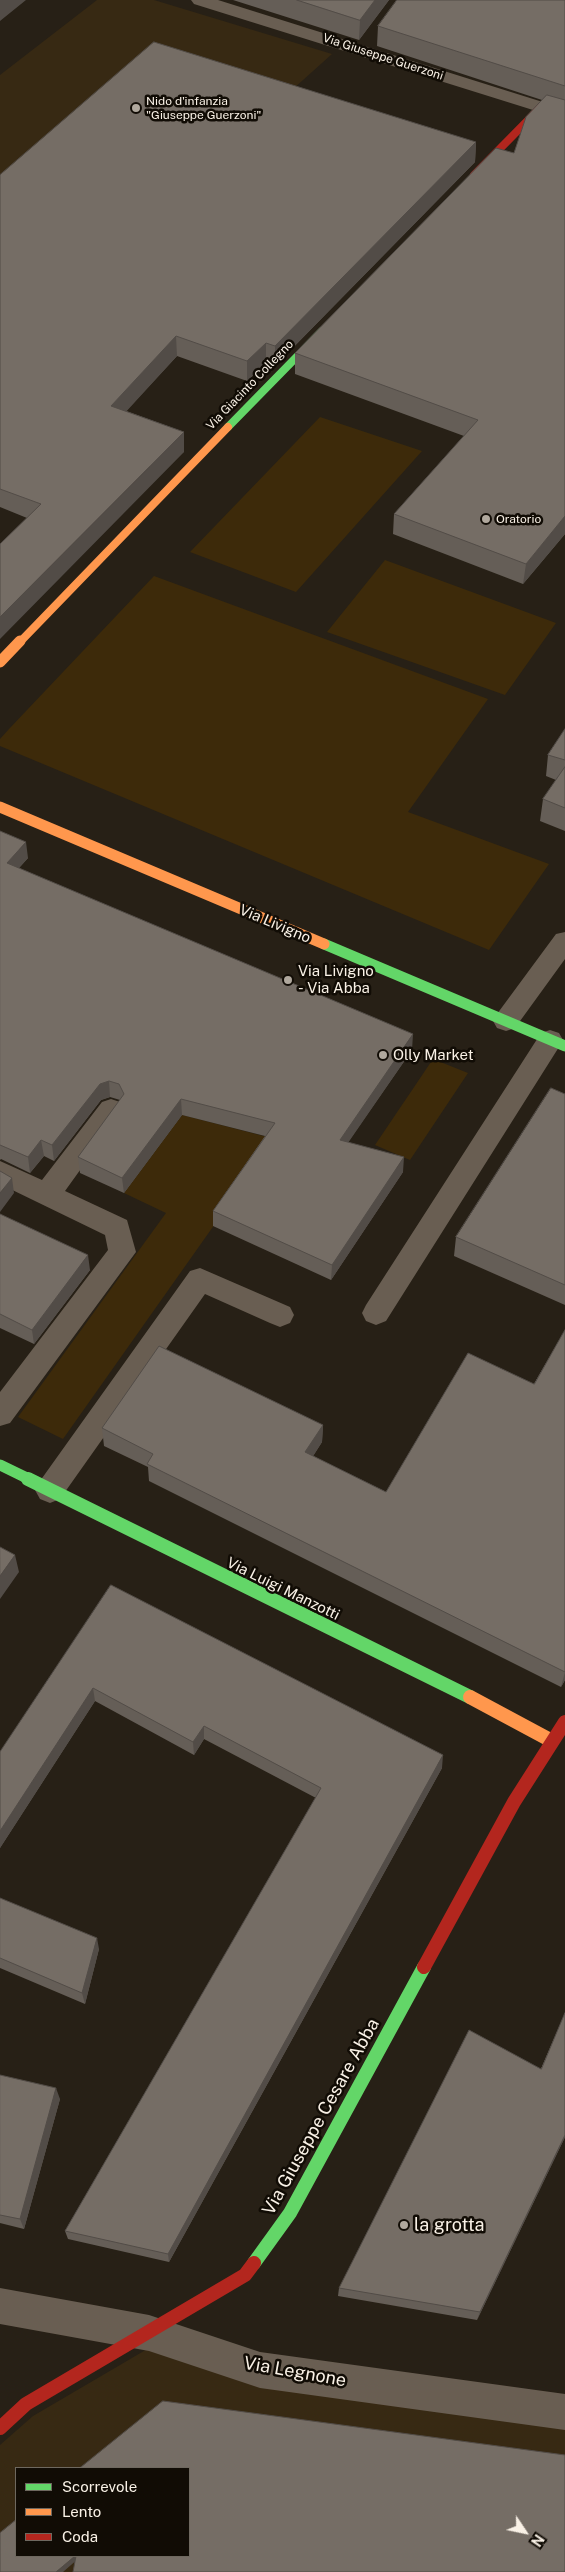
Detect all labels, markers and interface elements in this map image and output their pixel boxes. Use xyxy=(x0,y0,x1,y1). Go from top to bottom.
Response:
street label: Via Giuseppe Guerzoni xyxy=(321,31,445,83)
place label: Nido d'infanzia "Giuseppe Guerzoni" xyxy=(146,94,261,122)
marker: Nido d'infanzia "Giuseppe Guerzoni" xyxy=(130,102,142,114)
street label: Via Giacinto Collegno xyxy=(203,337,297,433)
place label: Oratorio xyxy=(496,512,541,526)
marker: Oratorio xyxy=(480,513,492,525)
street label: Via Livigno xyxy=(237,901,313,947)
place label: Via Livigno - Via Abba xyxy=(298,962,374,997)
marker: Via Livigno - Via Abba xyxy=(282,974,294,986)
place label: Olly Market xyxy=(393,1046,474,1064)
marker: Olly Market xyxy=(377,1049,389,1061)
street label: Via Luigi Manzotti xyxy=(223,1554,343,1624)
street label: Via Giuseppe Cesare Abba xyxy=(258,2015,384,2219)
place label: la grotta xyxy=(414,2214,485,2236)
marker: la grotta xyxy=(398,2219,410,2231)
street label: Via Legnone xyxy=(242,2352,348,2392)
legend xyxy=(15,2467,190,2557)
text: Scorrevole xyxy=(62,2478,137,2495)
text: Lento xyxy=(62,2503,101,2520)
north arrow xyxy=(500,2507,550,2557)
text: Coda xyxy=(62,2528,98,2545)
text: N xyxy=(528,2531,547,2549)

